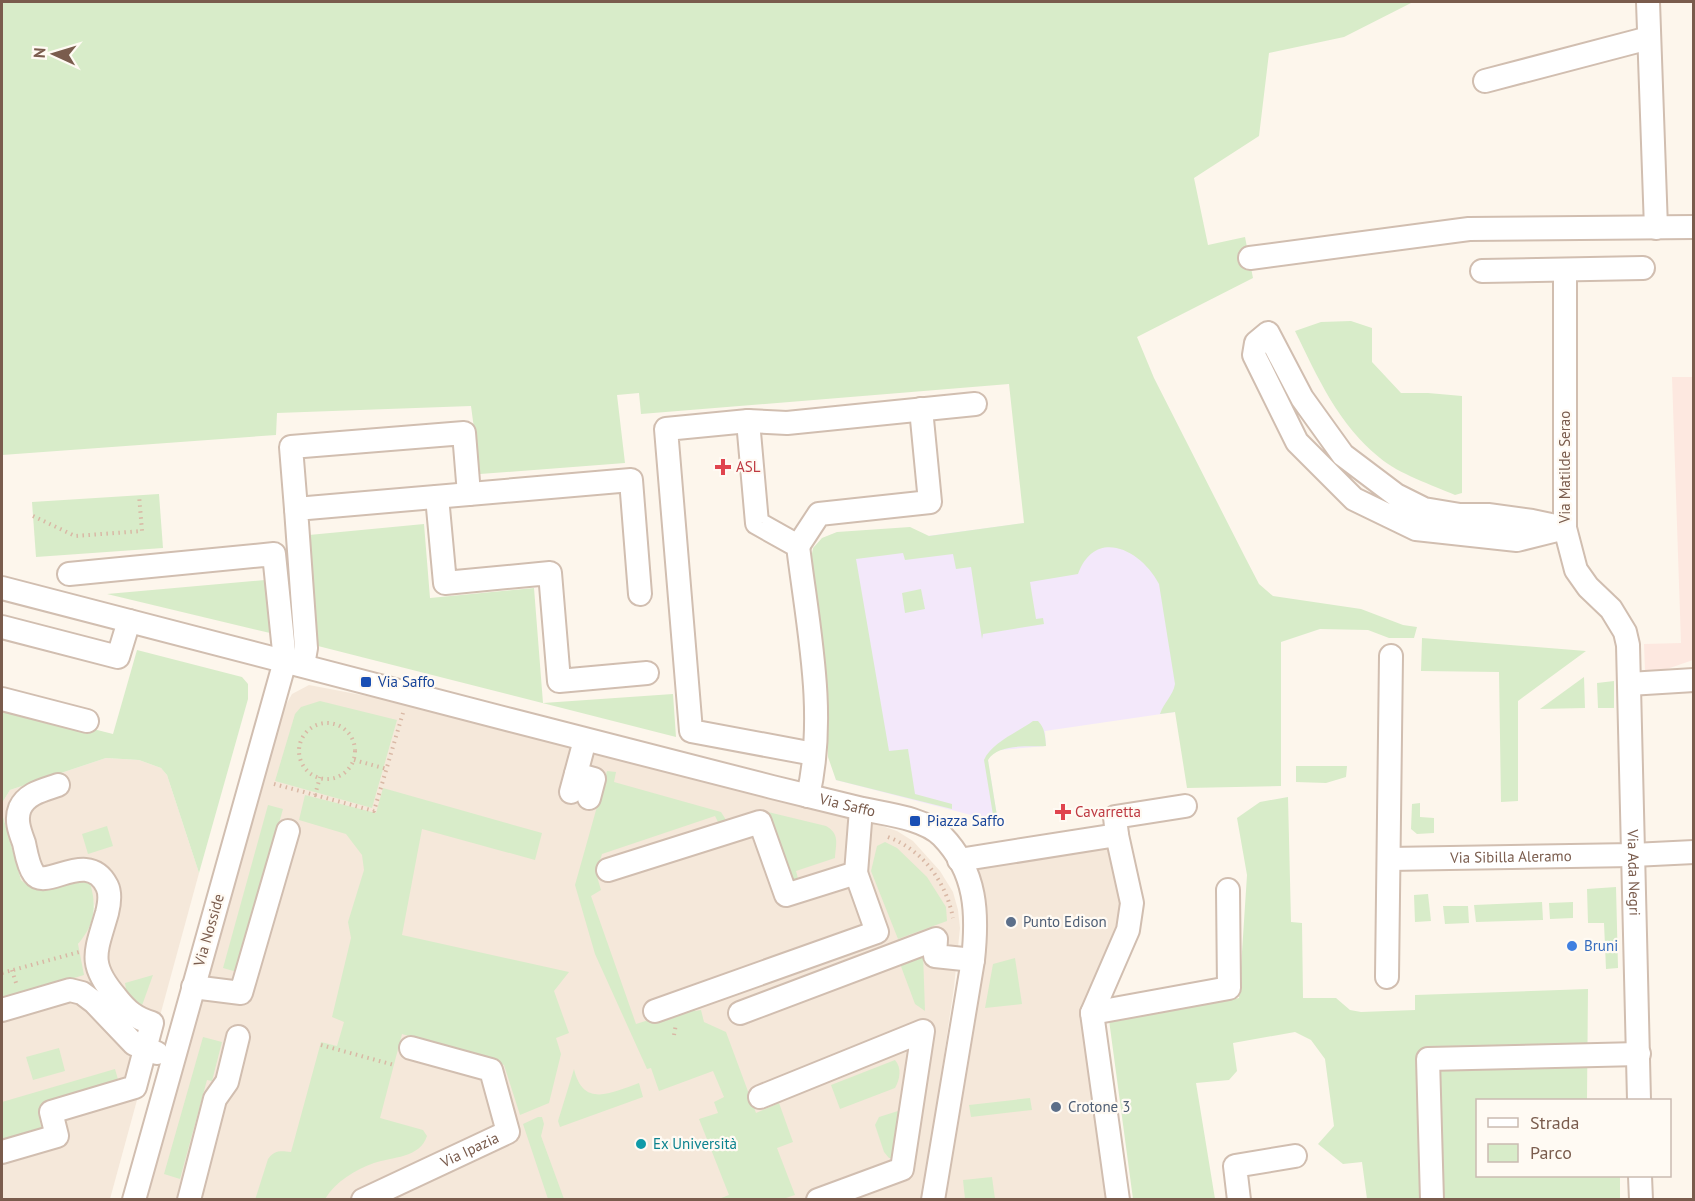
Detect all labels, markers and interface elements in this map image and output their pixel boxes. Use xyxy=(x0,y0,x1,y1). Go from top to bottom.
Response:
north arrow xyxy=(24,24,84,84)
text: N xyxy=(29,47,49,59)
street label: Via Matilde Serao xyxy=(1555,411,1574,524)
place label: ASL xyxy=(736,457,761,476)
marker: ASL xyxy=(714,458,732,476)
place label: Via Saffo xyxy=(377,672,435,691)
marker: Via Saffo xyxy=(359,675,373,689)
street label: Via Saffo xyxy=(817,789,877,820)
place label: Cavarretta xyxy=(1075,802,1141,821)
marker: Cavarretta xyxy=(1056,805,1070,819)
place label: Piazza Saffo xyxy=(927,811,1005,830)
marker: Piazza Saffo xyxy=(908,814,922,828)
street label: Via Ada Negri xyxy=(1623,828,1645,916)
street label: Via Sibilla Aleramo xyxy=(1449,846,1572,867)
street label: Via Nosside xyxy=(189,891,228,969)
place label: Punto Edison xyxy=(1023,912,1107,931)
marker: Punto Edison xyxy=(1004,915,1018,929)
place label: Bruni xyxy=(1584,936,1618,955)
marker: Bruni xyxy=(1565,939,1579,953)
place label: Crotone 3 xyxy=(1068,1097,1130,1116)
legend xyxy=(1476,1099,1671,1177)
marker: Crotone 3 xyxy=(1049,1100,1063,1114)
text: Strada xyxy=(1530,1111,1579,1134)
street label: Via Ipazia xyxy=(437,1128,502,1172)
place label: Ex Università xyxy=(653,1134,737,1153)
marker: Ex Università xyxy=(634,1137,648,1151)
text: Parco xyxy=(1530,1141,1572,1164)

